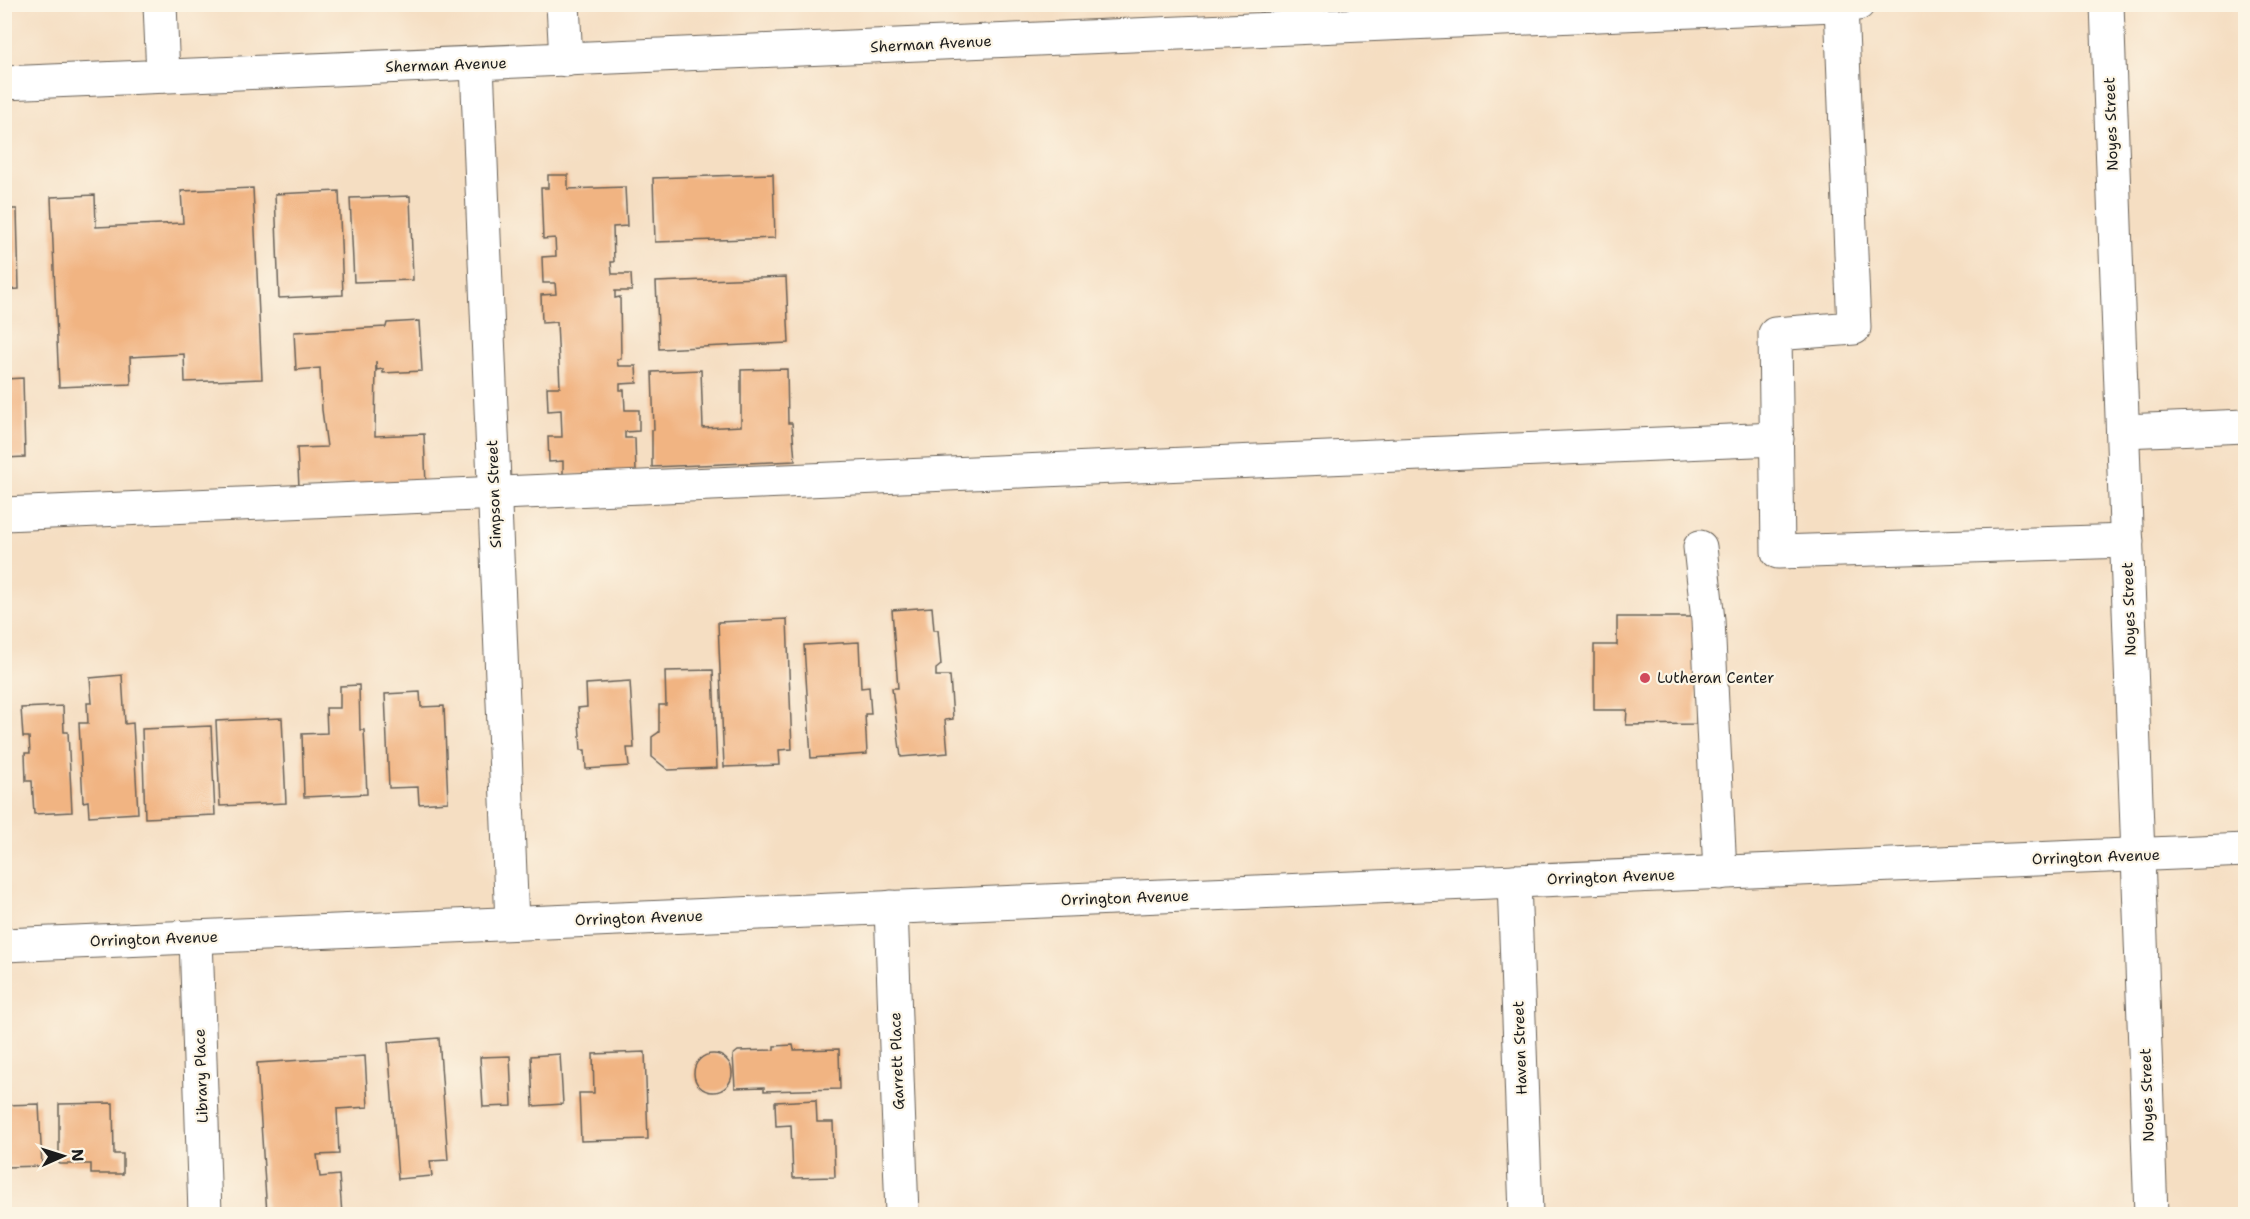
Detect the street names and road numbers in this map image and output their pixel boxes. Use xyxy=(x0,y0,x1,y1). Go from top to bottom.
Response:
street label: Sherman Avenue xyxy=(870,31,992,57)
street label: Sherman Avenue xyxy=(385,53,507,77)
street label: Noyes Street xyxy=(2099,77,2123,171)
street label: Simpson Street xyxy=(482,440,506,548)
street label: Noyes Street xyxy=(2117,562,2141,656)
street label: Orrington Avenue xyxy=(2031,845,2161,869)
street label: Orrington Avenue xyxy=(1546,865,1676,889)
street label: Orrington Avenue xyxy=(1060,886,1190,910)
street label: Orrington Avenue xyxy=(574,906,704,930)
street label: Orrington Avenue xyxy=(89,927,219,951)
street label: Haven Street xyxy=(1508,1001,1532,1095)
street label: Garrett Place xyxy=(885,1012,909,1110)
street label: Library Place xyxy=(189,1028,213,1124)
street label: Noyes Street xyxy=(2135,1048,2159,1142)

